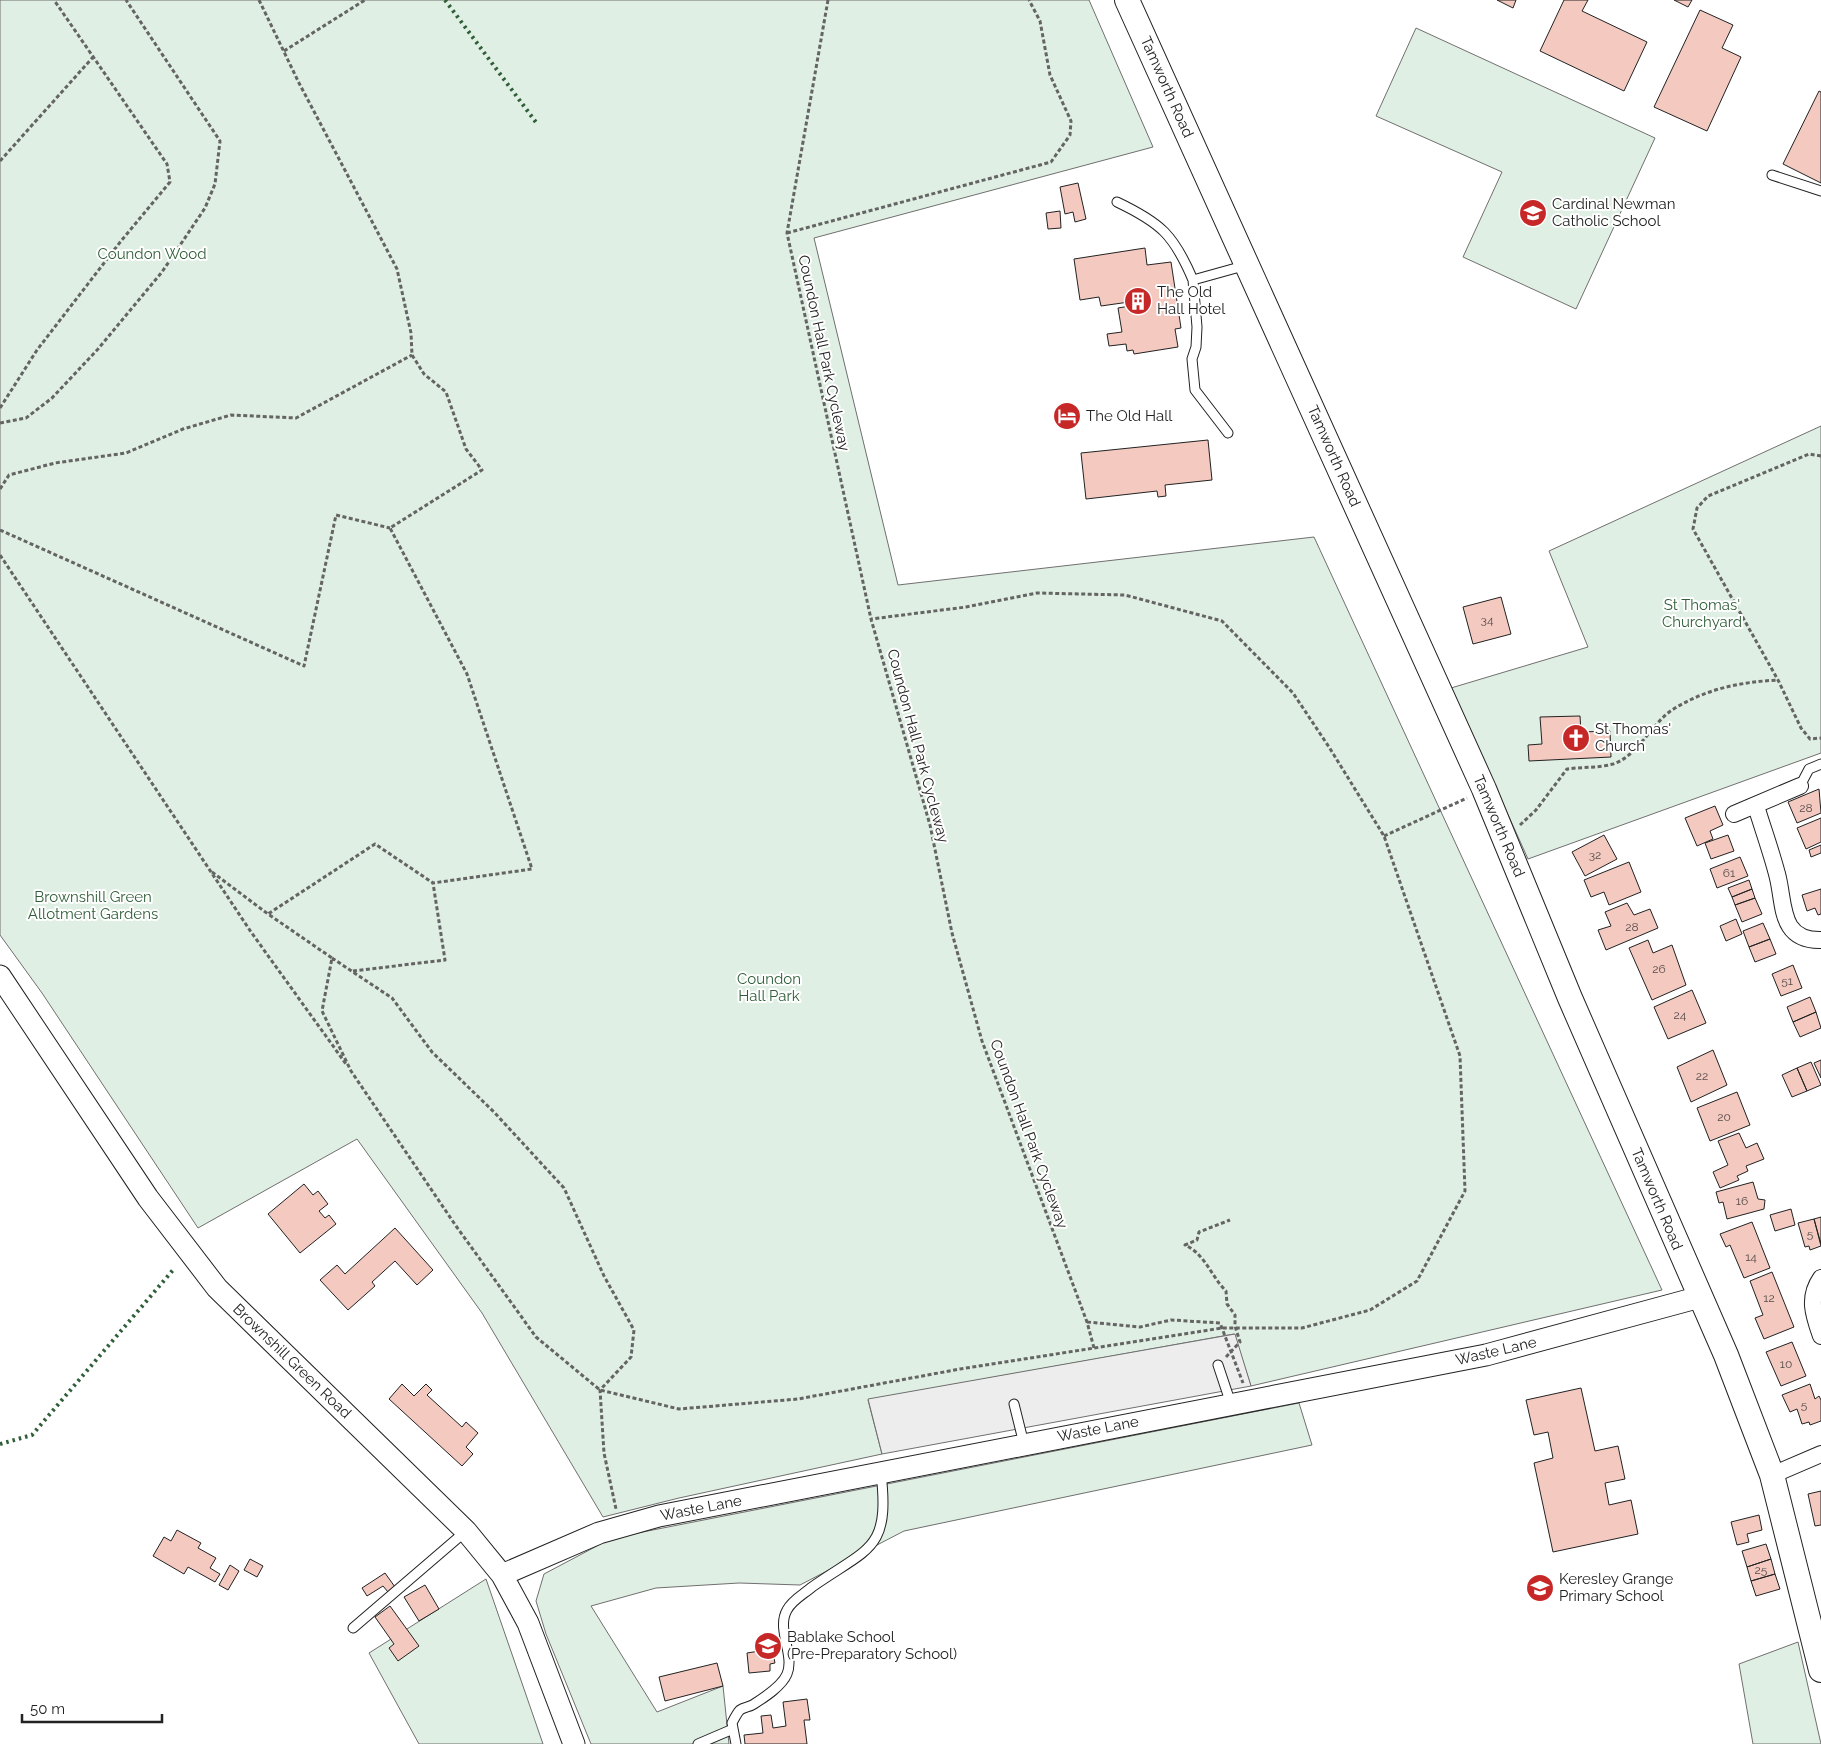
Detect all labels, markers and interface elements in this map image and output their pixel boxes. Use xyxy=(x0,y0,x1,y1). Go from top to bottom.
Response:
street label: Tamworth Road xyxy=(1137,34,1197,140)
place label: Cardinal Newman Catholic School xyxy=(1552,195,1675,230)
school or university icon: Cardinal Newman Catholic School xyxy=(1518,198,1548,228)
park label: Coundon Wood xyxy=(97,245,207,263)
street label: Coundon Hall Park Cycleway xyxy=(794,253,854,453)
place label: The Old Hall Hotel xyxy=(1157,283,1226,318)
building icon: The Old Hall Hotel xyxy=(1123,286,1153,316)
hotel icon: The Old Hall xyxy=(1052,401,1082,431)
street label: Tamworth Road xyxy=(1304,403,1364,509)
place label: The Old Hall xyxy=(1086,407,1173,425)
park label: St Thomas' Churchyard xyxy=(1662,596,1742,631)
house number: 34 xyxy=(1481,613,1494,627)
street label: Coundon Hall Park Cycleway xyxy=(883,647,953,845)
place label: St Thomas' Church xyxy=(1595,720,1671,755)
church icon: St Thomas' Church xyxy=(1561,723,1591,753)
street label: Tamworth Road xyxy=(1469,772,1529,880)
house number: 28 xyxy=(1799,801,1813,815)
house number: 32 xyxy=(1589,848,1601,862)
house number: 61 xyxy=(1723,866,1735,880)
park label: Brownshill Green Allotment Gardens xyxy=(28,888,158,923)
house number: 28 xyxy=(1625,920,1639,934)
house number: 26 xyxy=(1652,962,1666,976)
park label: Coundon Hall Park xyxy=(737,970,801,1005)
house number: 51 xyxy=(1781,974,1793,988)
house number: 24 xyxy=(1674,1008,1687,1022)
street label: Coundon Hall Park Cycleway xyxy=(986,1037,1072,1231)
house number: 22 xyxy=(1696,1069,1708,1083)
house number: 20 xyxy=(1717,1110,1731,1124)
street label: Tamworth Road xyxy=(1627,1145,1687,1253)
house number: 16 xyxy=(1736,1194,1748,1208)
house number: 5 xyxy=(1807,1227,1814,1241)
house number: 14 xyxy=(1745,1250,1757,1264)
house number: 12 xyxy=(1763,1291,1775,1305)
street label: Brownshill Green Road xyxy=(229,1300,355,1422)
street label: Waste Lane xyxy=(1454,1333,1538,1369)
house number: 10 xyxy=(1780,1357,1792,1371)
house number: 5 xyxy=(1801,1398,1808,1412)
street label: Waste Lane xyxy=(1056,1412,1140,1446)
street label: Waste Lane xyxy=(659,1491,743,1525)
house number: 25 xyxy=(1755,1563,1768,1577)
place label: Keresley Grange Primary School xyxy=(1559,1570,1673,1605)
school or university icon: Keresley Grange Primary School xyxy=(1525,1573,1555,1603)
place label: Bablake School (Pre-Preparatory School) xyxy=(787,1628,957,1663)
school or university icon: Bablake School (Pre-Preparatory School) xyxy=(753,1631,783,1661)
scale bar xyxy=(22,1692,162,1724)
text: 50 m xyxy=(30,1700,65,1718)

